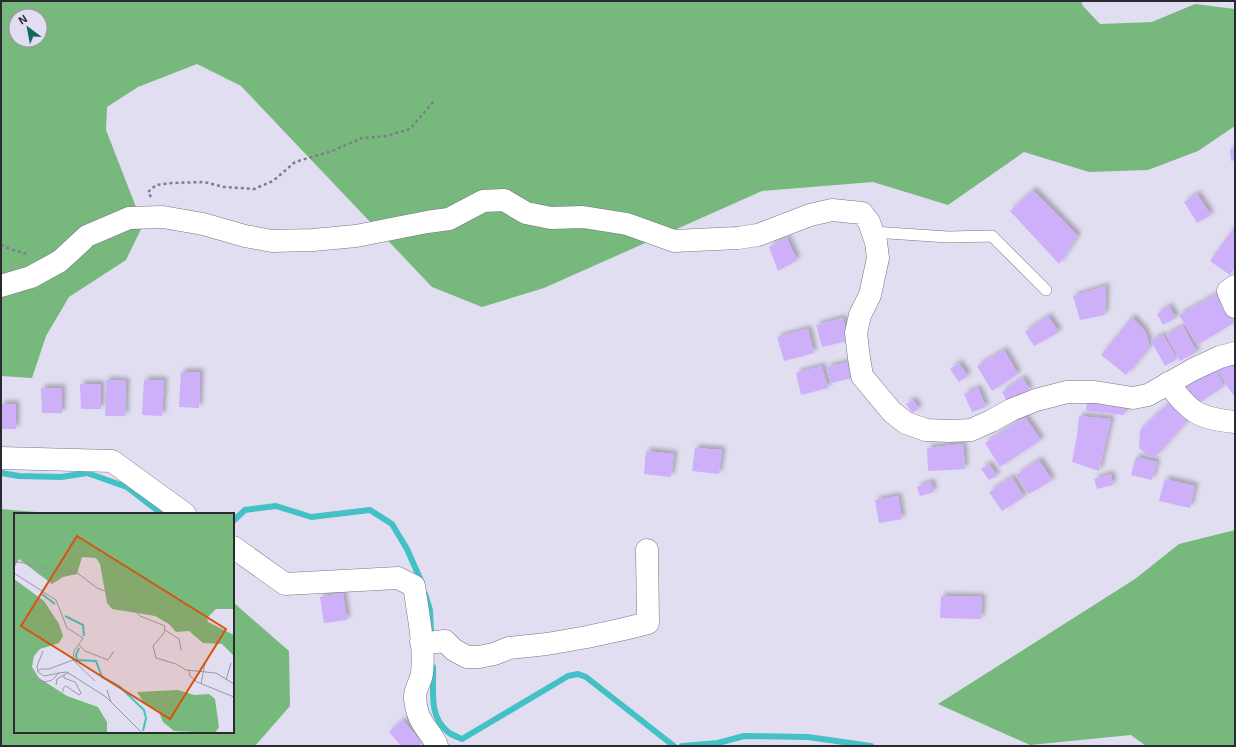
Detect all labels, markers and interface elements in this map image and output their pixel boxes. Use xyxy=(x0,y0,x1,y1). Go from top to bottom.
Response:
north arrow xyxy=(8,8,48,48)
text: N xyxy=(16,11,29,27)
inset map xyxy=(14,513,234,733)

